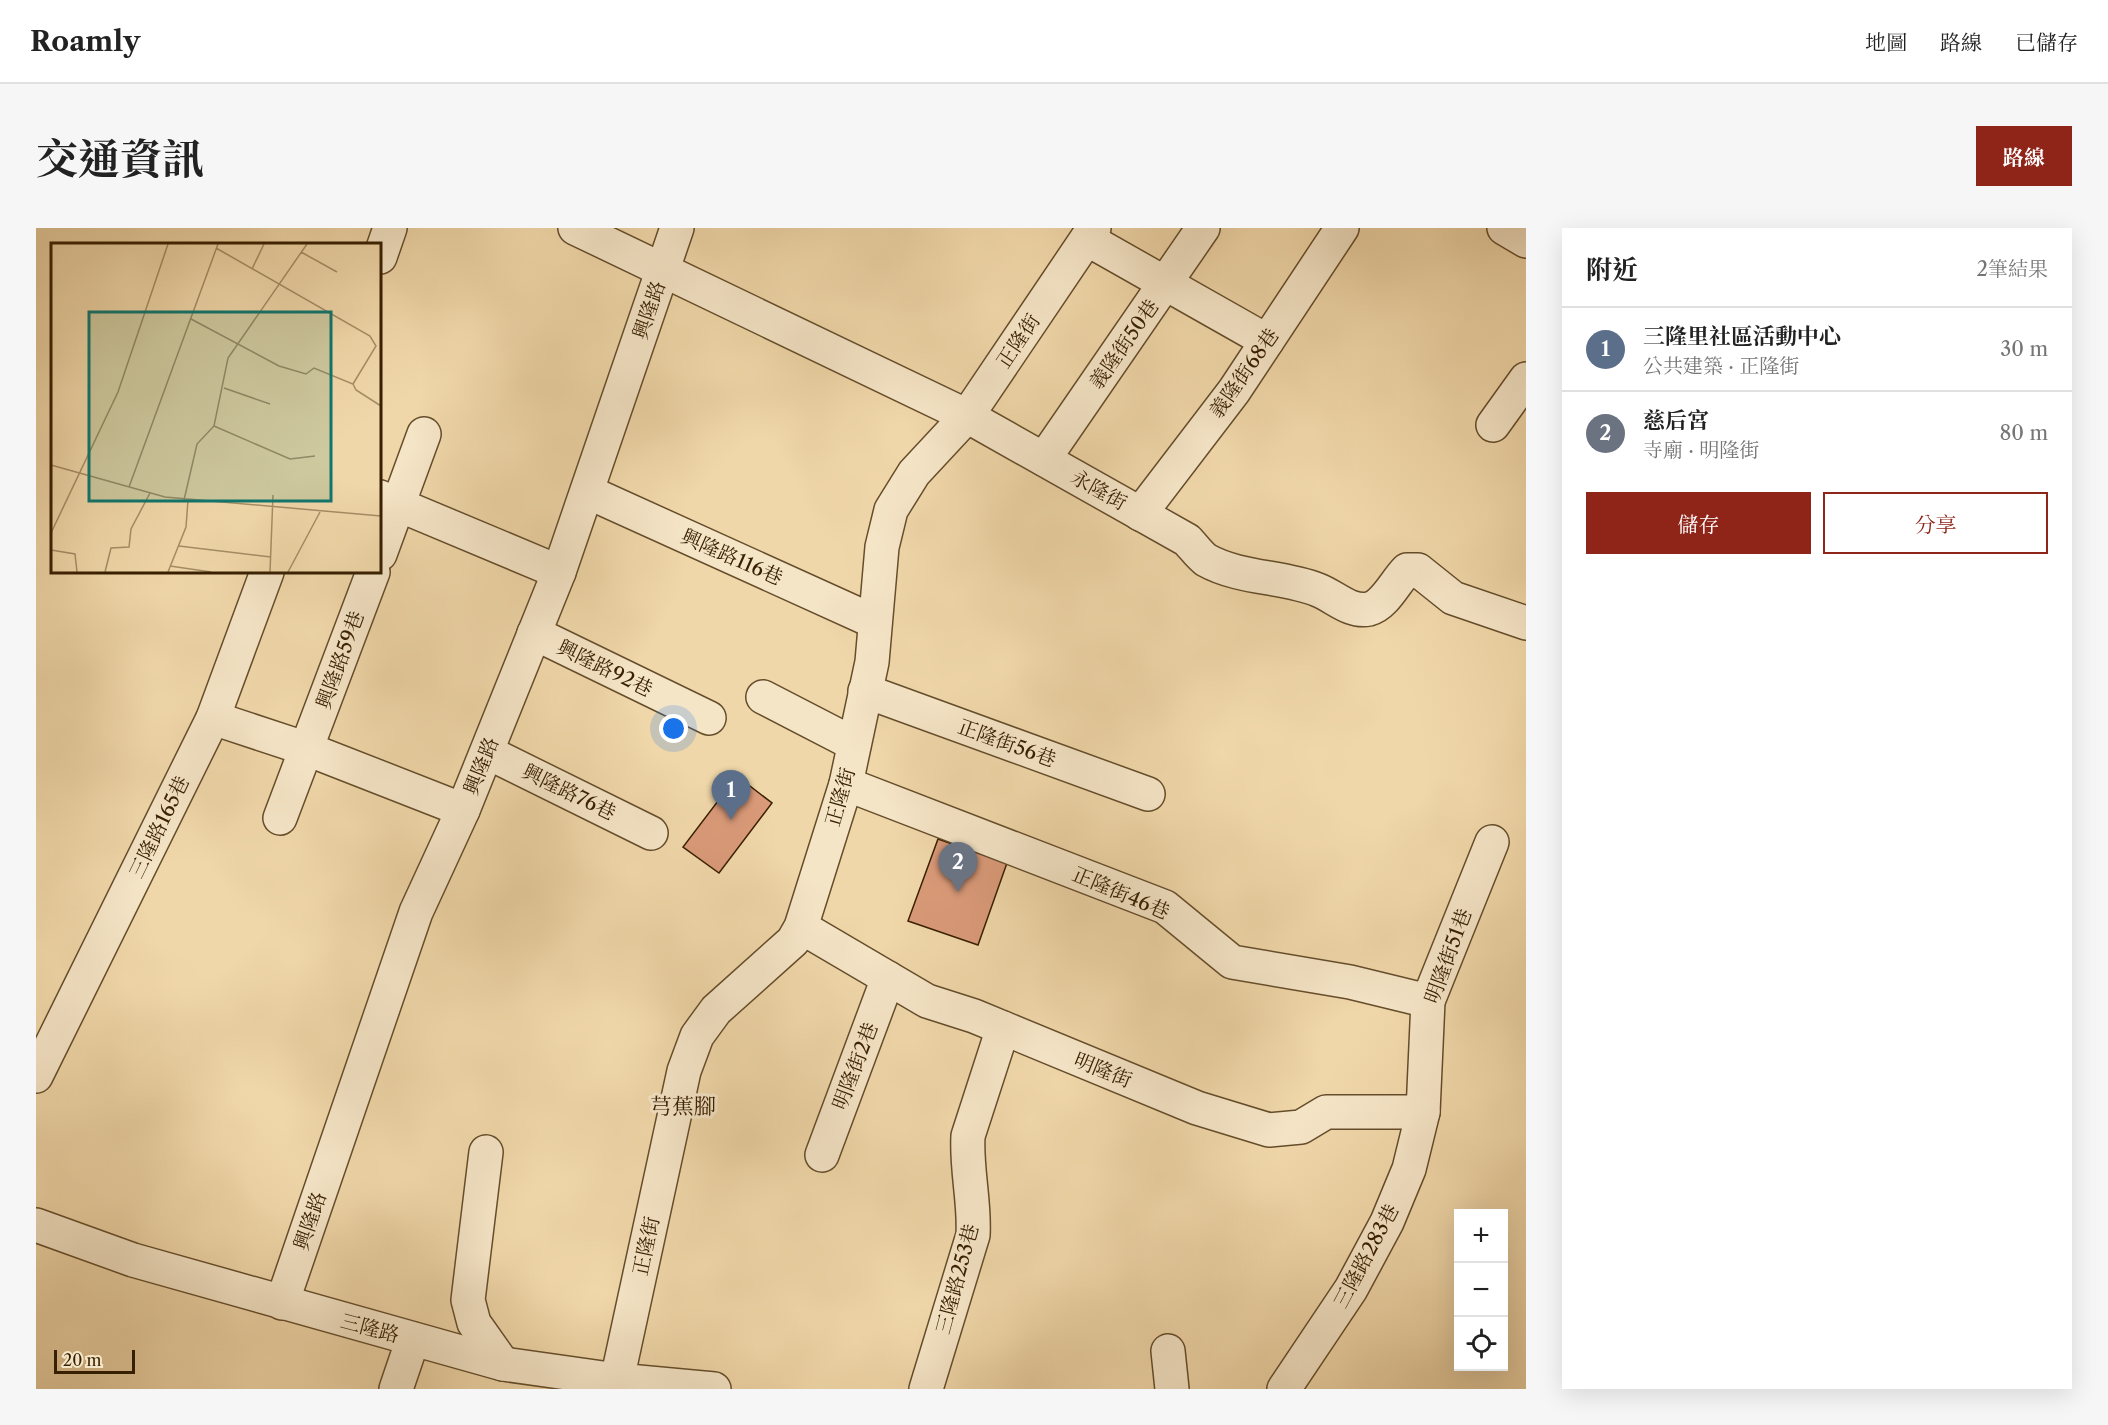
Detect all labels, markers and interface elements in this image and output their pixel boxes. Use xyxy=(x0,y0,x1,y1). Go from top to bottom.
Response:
text: Roamly xyxy=(30,24,140,58)
text: 地圖 xyxy=(1865,30,1907,55)
text: 路線 xyxy=(1940,30,1982,55)
text: 已儲存 xyxy=(2015,30,2078,55)
button: 路線 xyxy=(1976,126,2072,186)
text: 交通資訊 xyxy=(36,133,204,185)
inset map xyxy=(51,243,381,573)
text: 附近 xyxy=(1586,254,1638,286)
text: 2筆結果 xyxy=(1977,257,2048,281)
street label: 興隆路 xyxy=(628,278,670,342)
street label: 義隆街50巷 xyxy=(1084,295,1164,393)
street label: 正隆街 xyxy=(991,309,1045,373)
text: 三隆里社區活動中心 xyxy=(1643,323,1841,350)
street label: 義隆街68巷 xyxy=(1204,324,1284,422)
text: 1 xyxy=(1601,337,1610,361)
text: 30 m xyxy=(2000,337,2048,361)
text: 公共建築 · 正隆街 xyxy=(1643,354,1799,378)
text: 慈后宮 xyxy=(1643,407,1709,434)
text: 2 xyxy=(1600,421,1611,445)
text: 80 m xyxy=(2000,421,2048,445)
text: 寺廟 · 明隆街 xyxy=(1643,438,1759,462)
street label: 永隆街 xyxy=(1067,465,1131,515)
button: 儲存 xyxy=(1586,492,1811,554)
button: 分享 xyxy=(1823,492,2048,554)
street label: 興隆路116巷 xyxy=(678,524,786,590)
street label: 興隆路59巷 xyxy=(311,608,369,712)
street label: 興隆路92巷 xyxy=(553,635,657,701)
your location xyxy=(659,714,688,743)
street label: 正隆街56巷 xyxy=(955,714,1059,772)
street label: 興隆路 xyxy=(459,734,503,798)
street label: 興隆路76巷 xyxy=(518,759,620,825)
street label: 正隆街 xyxy=(820,765,860,829)
pin: 1 xyxy=(712,770,750,820)
street label: 三隆路165巷 xyxy=(124,772,194,882)
pin: 2 xyxy=(938,842,978,892)
street label: 正隆街46巷 xyxy=(1069,862,1173,924)
street label: 明隆街51巷 xyxy=(1420,905,1476,1007)
street label: 明隆街2巷 xyxy=(827,1019,883,1113)
street label: 明隆街 xyxy=(1071,1048,1135,1092)
district label: 芎蕉腳 xyxy=(650,1093,716,1120)
street label: 興隆路 xyxy=(289,1189,331,1253)
street label: 三隆路283巷 xyxy=(1329,1200,1403,1312)
map controls xyxy=(1454,1209,1508,1371)
button: + xyxy=(1454,1209,1508,1263)
street label: 正隆街 xyxy=(628,1214,664,1278)
street label: 三隆路253巷 xyxy=(931,1221,983,1337)
button: − xyxy=(1454,1263,1508,1317)
street label: 三隆路 xyxy=(338,1309,402,1347)
button: locate xyxy=(1454,1317,1508,1371)
scale bar xyxy=(54,1347,135,1374)
text: 20 m xyxy=(63,1350,102,1370)

